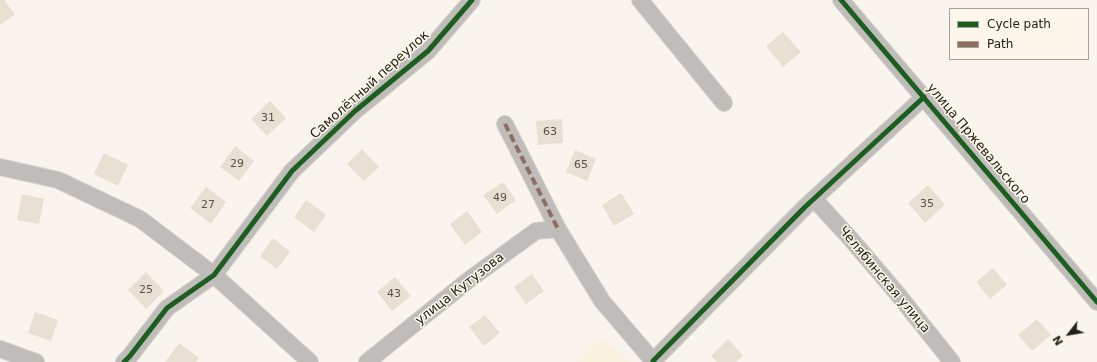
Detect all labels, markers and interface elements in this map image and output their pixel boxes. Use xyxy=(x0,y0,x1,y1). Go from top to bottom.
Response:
legend xyxy=(949,8,1089,60)
text: Cycle path xyxy=(987,17,1051,31)
street label: Самолётный переулок xyxy=(307,27,433,143)
text: Path xyxy=(987,37,1013,51)
street label: улица Пржевальского xyxy=(923,81,1033,207)
house number: 31 xyxy=(261,111,275,125)
house number: 63 xyxy=(543,125,557,139)
house number: 29 xyxy=(230,157,244,171)
house number: 65 xyxy=(574,158,588,172)
house number: 49 xyxy=(493,191,507,205)
house number: 35 xyxy=(920,197,934,211)
house number: 27 xyxy=(201,198,215,212)
street label: Челябинская улица xyxy=(835,224,933,336)
street label: улица Кутузова xyxy=(413,250,507,328)
house number: 25 xyxy=(139,283,153,297)
house number: 43 xyxy=(387,287,401,301)
north arrow xyxy=(1049,314,1089,354)
text: N xyxy=(1050,333,1066,348)

